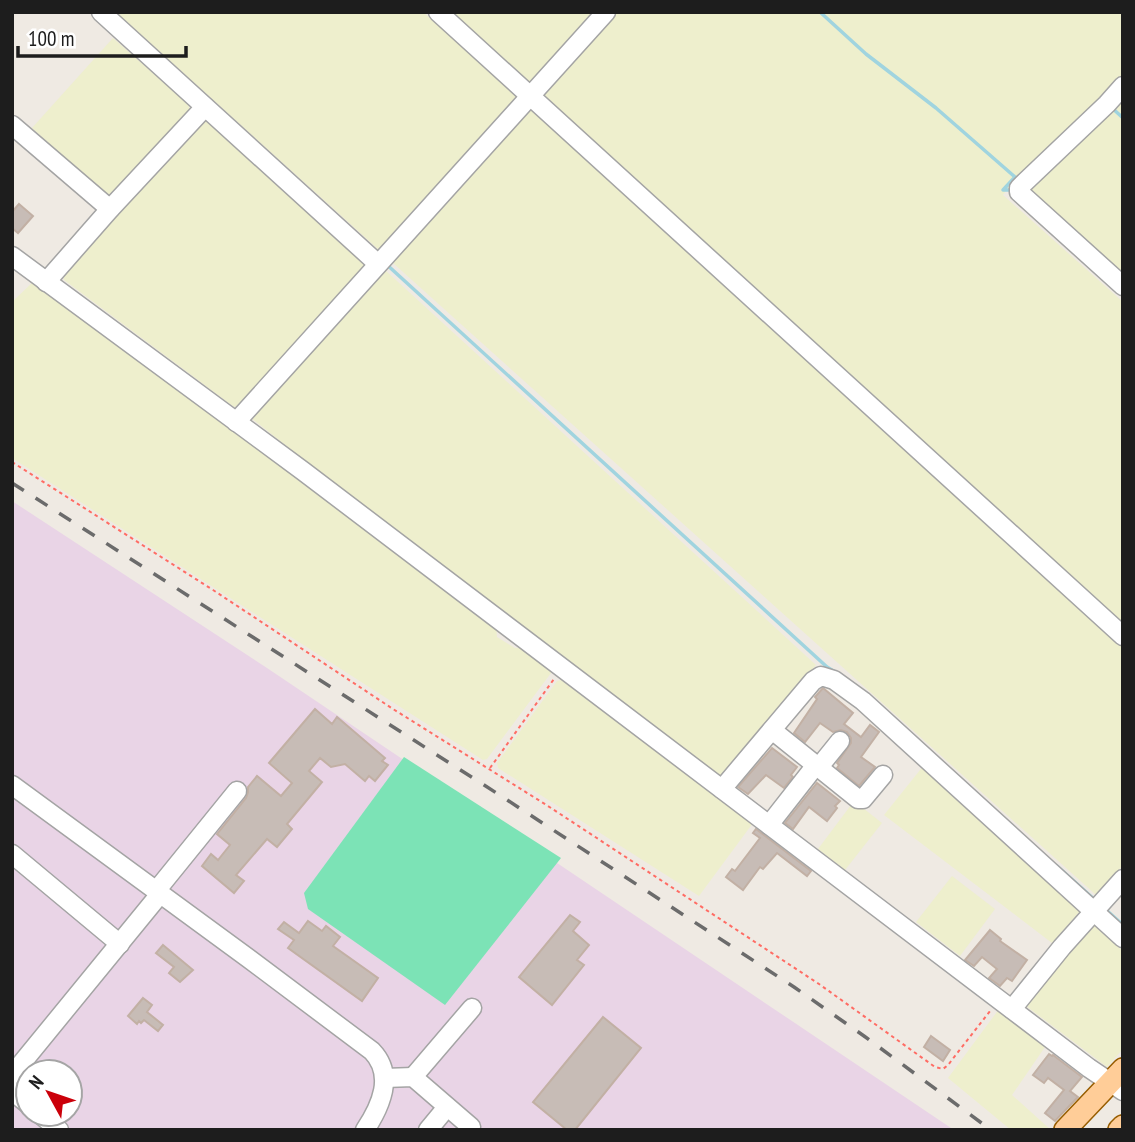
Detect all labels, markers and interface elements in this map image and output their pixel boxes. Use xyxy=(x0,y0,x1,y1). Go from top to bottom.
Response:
scale bar xyxy=(18,14,186,58)
text: 100 m xyxy=(28,25,74,52)
north arrow xyxy=(14,1058,84,1128)
text: N xyxy=(23,1070,48,1094)

